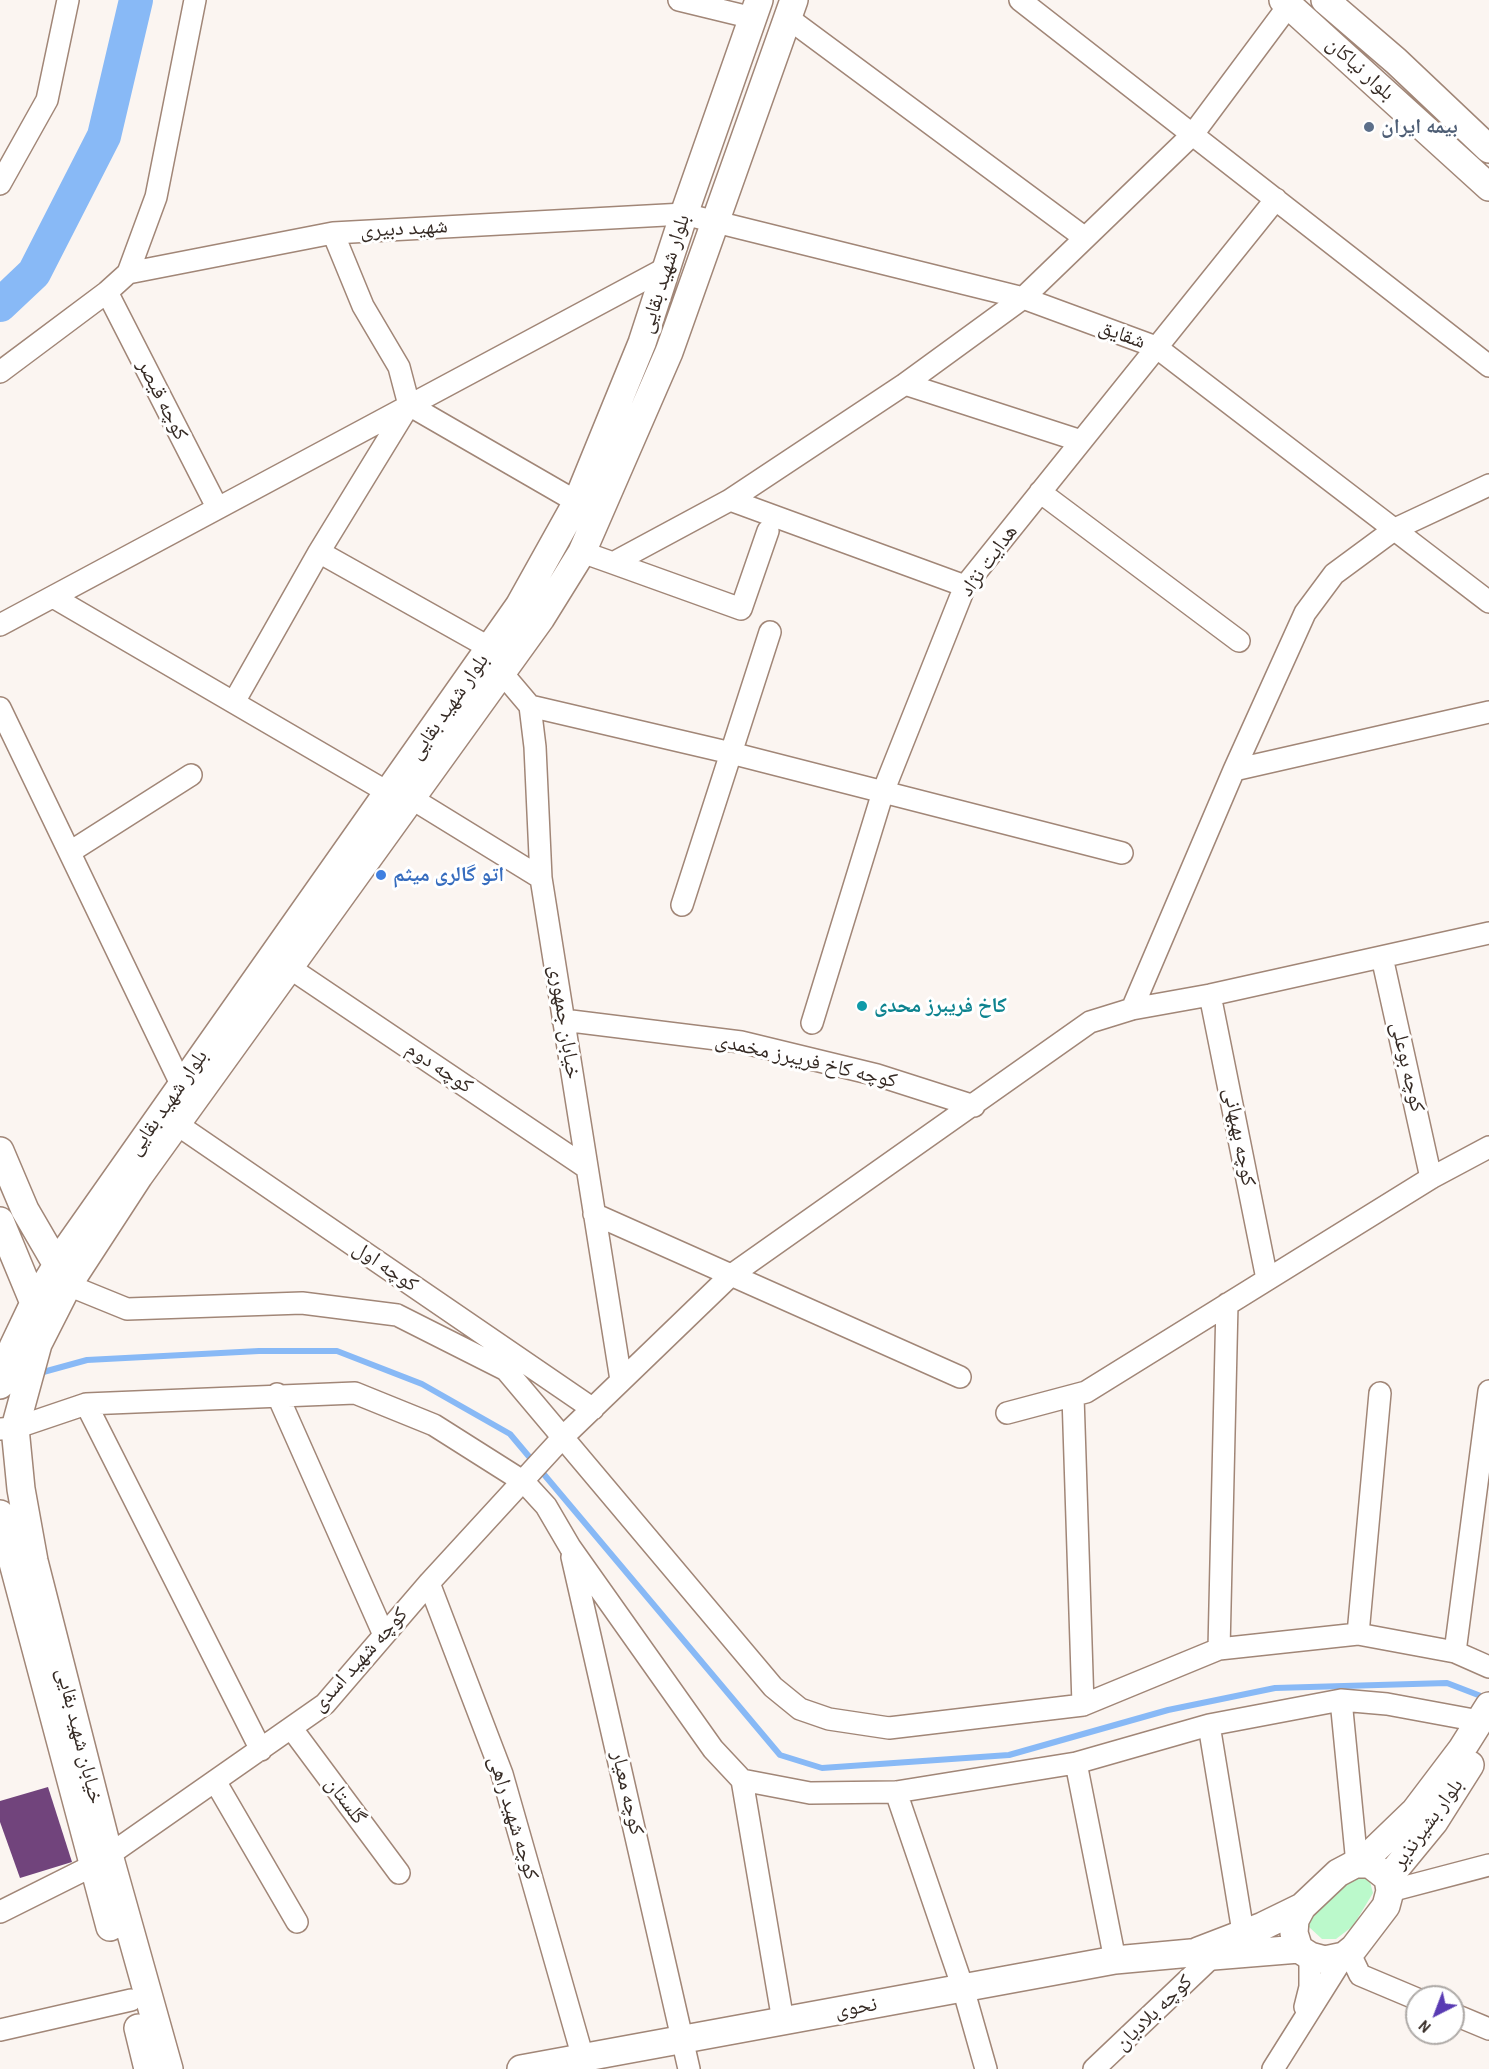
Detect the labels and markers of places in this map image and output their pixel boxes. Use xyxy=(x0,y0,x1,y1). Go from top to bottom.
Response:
place label: بیمه ایران xyxy=(1381,114,1458,140)
marker: بیمه ایران xyxy=(1362,120,1376,134)
place label: اتو گالری میثم xyxy=(393,862,504,888)
marker: اتو گالری میثم xyxy=(374,868,388,882)
place label: کاخ فریبرز محدی xyxy=(874,993,1007,1019)
marker: کاخ فریبرز محدی xyxy=(855,999,869,1013)

